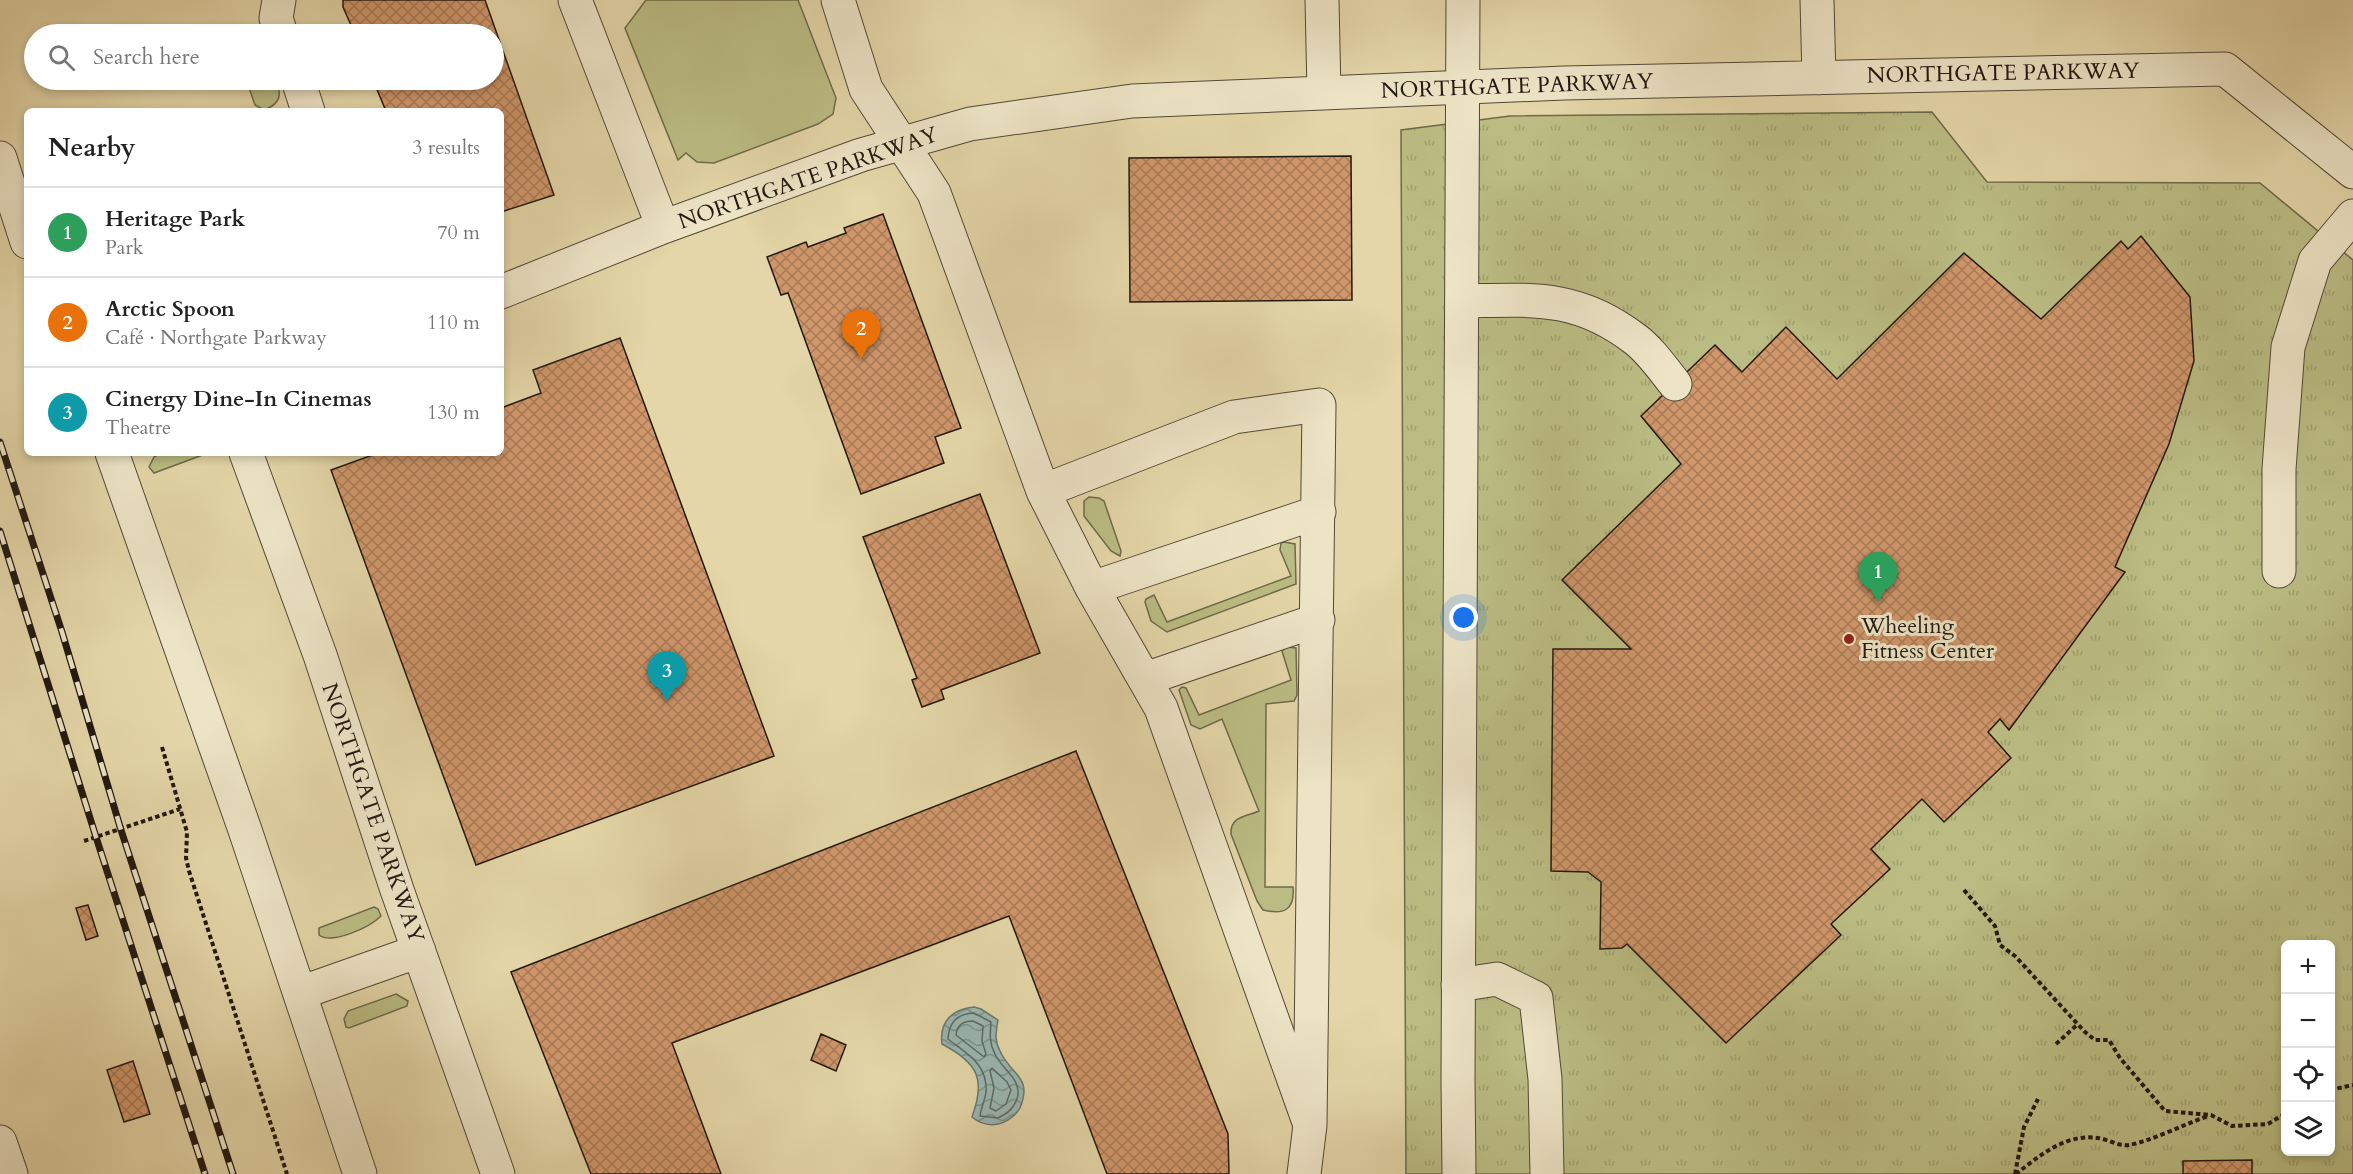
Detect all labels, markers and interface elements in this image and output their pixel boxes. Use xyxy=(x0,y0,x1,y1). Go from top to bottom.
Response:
search box xyxy=(24,24,504,90)
icon: search xyxy=(45,41,78,74)
text: Search here xyxy=(93,42,200,72)
street label: NORTHGATE PARKWAY xyxy=(1866,56,2140,90)
street label: NORTHGATE PARKWAY xyxy=(1380,66,1654,106)
street label: NORTHGATE PARKWAY xyxy=(674,119,942,237)
text: Nearby xyxy=(48,130,136,165)
text: 3 results xyxy=(412,134,480,161)
text: Heritage Park xyxy=(105,204,245,234)
text: 1 xyxy=(62,219,73,246)
text: 70 m xyxy=(437,219,480,246)
text: Park xyxy=(105,234,143,261)
text: Arctic Spoon xyxy=(105,294,235,324)
text: 2 xyxy=(62,309,73,336)
text: 110 m xyxy=(427,309,480,336)
pin: 2 xyxy=(842,310,880,359)
text: Café · Northgate Parkway xyxy=(105,324,327,351)
text: Cinergy Dine-In Cinemas xyxy=(105,384,372,414)
text: 3 xyxy=(62,399,73,426)
text: 130 m xyxy=(427,399,480,426)
text: Theatre xyxy=(105,414,171,441)
pin: 1 xyxy=(1858,552,1898,602)
your location xyxy=(1449,603,1478,632)
place label: Wheeling Fitness Center xyxy=(1860,611,1995,666)
marker: Wheeling Fitness Center xyxy=(1842,632,1856,646)
pin: 3 xyxy=(648,652,686,701)
street label: NORTHGATE PARKWAY xyxy=(314,679,432,947)
map controls xyxy=(2281,940,2335,1156)
button: + xyxy=(2281,940,2335,994)
button: − xyxy=(2281,994,2335,1048)
button: locate xyxy=(2281,1048,2335,1102)
button: layers xyxy=(2281,1102,2335,1156)

